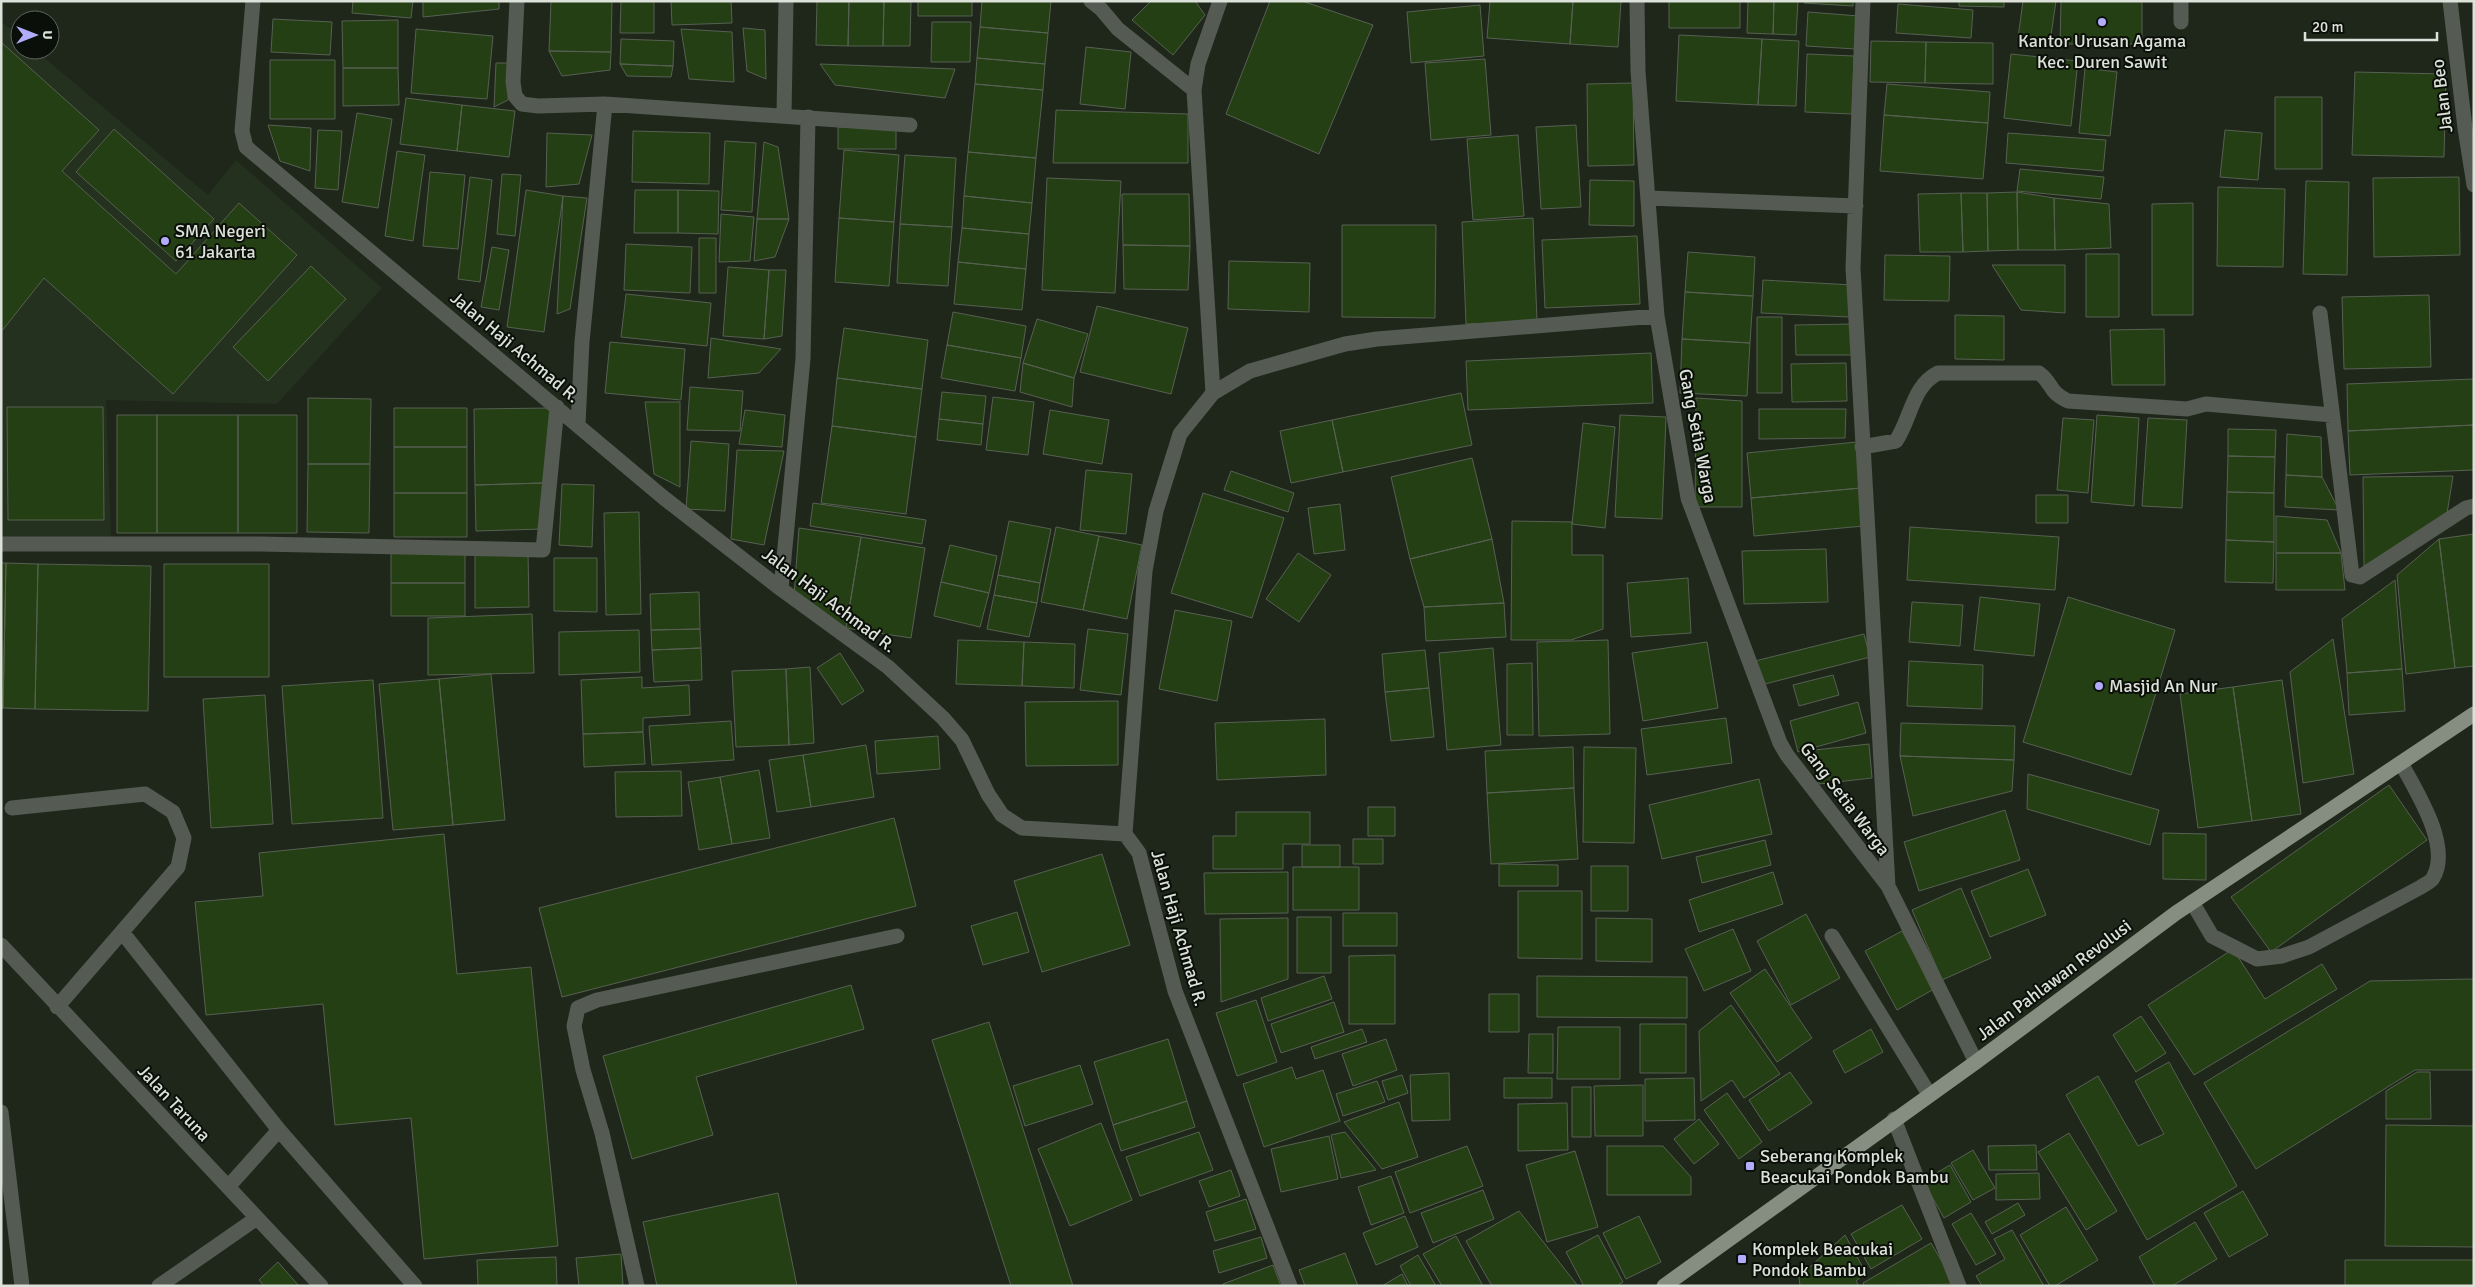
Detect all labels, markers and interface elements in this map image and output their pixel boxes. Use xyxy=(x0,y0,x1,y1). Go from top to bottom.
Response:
north arrow xyxy=(10,10,60,60)
scale bar xyxy=(2305,10,2438,42)
marker: Kantor Urusan Agama Kec. Duren Sawit xyxy=(2096,16,2108,28)
text: 20 m xyxy=(2312,18,2343,36)
text: U xyxy=(39,30,56,40)
place label: Kantor Urusan Agama Kec. Duren Sawit xyxy=(2018,30,2186,73)
street label: Jalan Beo xyxy=(2427,58,2457,134)
place label: SMA Negeri 61 Jakarta xyxy=(175,220,266,263)
marker: SMA Negeri 61 Jakarta xyxy=(159,235,171,247)
street label: Jalan Haji Achmad R. xyxy=(446,287,584,407)
street label: Gang Setia Warga xyxy=(1674,367,1722,505)
street label: Jalan Haji Achmad R. xyxy=(758,543,900,657)
place label: Masjid An Nur xyxy=(2109,675,2218,697)
marker: Masjid An Nur xyxy=(2093,680,2105,692)
street label: Gang Setia Warga xyxy=(1795,738,1895,860)
street label: Jalan Haji Achmad R. xyxy=(1146,847,1212,1009)
street label: Jalan Pahlawan Revolusi xyxy=(1972,915,2136,1045)
street label: Jalan Taruna xyxy=(133,1060,215,1146)
place label: Seberang Komplek Beacukai Pondok Bambu xyxy=(1760,1145,1949,1188)
marker: Seberang Komplek Beacukai Pondok Bambu xyxy=(1744,1160,1756,1172)
place label: Komplek Beacukai Pondok Bambu xyxy=(1752,1238,1893,1281)
marker: Komplek Beacukai Pondok Bambu xyxy=(1736,1253,1748,1265)

